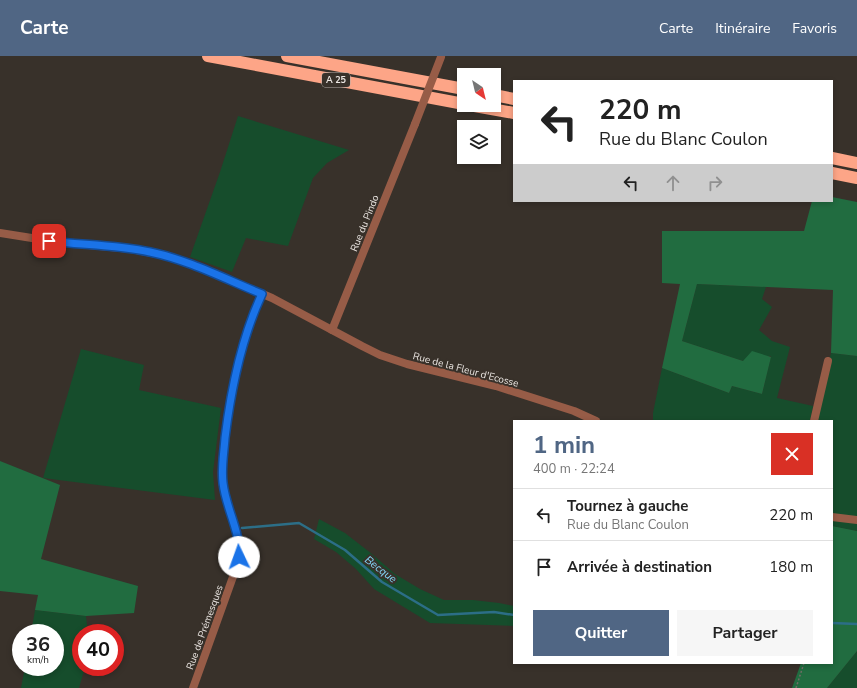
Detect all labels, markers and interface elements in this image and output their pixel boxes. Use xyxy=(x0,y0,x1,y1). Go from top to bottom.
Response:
text: Carte xyxy=(20,15,68,41)
text: Carte xyxy=(659,19,693,38)
text: Itinéraire xyxy=(715,19,770,38)
text: Favoris xyxy=(792,19,837,38)
north arrow xyxy=(457,68,501,112)
map controls xyxy=(457,68,501,164)
road number: A 25 xyxy=(322,73,350,87)
text: 220 m xyxy=(599,91,682,129)
icon: left xyxy=(533,96,585,148)
button: layers xyxy=(457,120,501,164)
text: Rue du Blanc Coulon xyxy=(599,127,768,151)
icon: left xyxy=(620,172,642,194)
icon: ahead xyxy=(662,172,684,194)
icon: right xyxy=(704,172,726,194)
street label: Rue du Pindo xyxy=(347,193,383,254)
pin xyxy=(32,224,66,258)
icon: arrive xyxy=(38,230,60,252)
street label: Rue de la Fleur d'Ecosse xyxy=(411,349,520,391)
text: 1 min xyxy=(533,429,595,461)
button: close xyxy=(771,433,813,475)
text: 400 m · 22:24 xyxy=(533,460,615,478)
text: Tournez à gauche xyxy=(567,496,689,516)
icon: left xyxy=(533,504,555,526)
text: 220 m xyxy=(769,505,813,525)
text: Rue du Blanc Coulon xyxy=(567,516,689,534)
position arrow xyxy=(218,536,260,578)
water label: Becque xyxy=(362,552,400,587)
icon: arrive xyxy=(533,556,555,578)
text: Arrivée à destination xyxy=(567,557,712,577)
text: 180 m xyxy=(769,557,813,577)
street label: Rue de Prémesques xyxy=(183,583,227,672)
button: Quitter xyxy=(533,610,669,656)
button: Partager xyxy=(677,610,813,656)
speed limit sign: 40 xyxy=(72,624,124,676)
text: 36 xyxy=(26,631,50,658)
text: km/h xyxy=(27,653,49,667)

